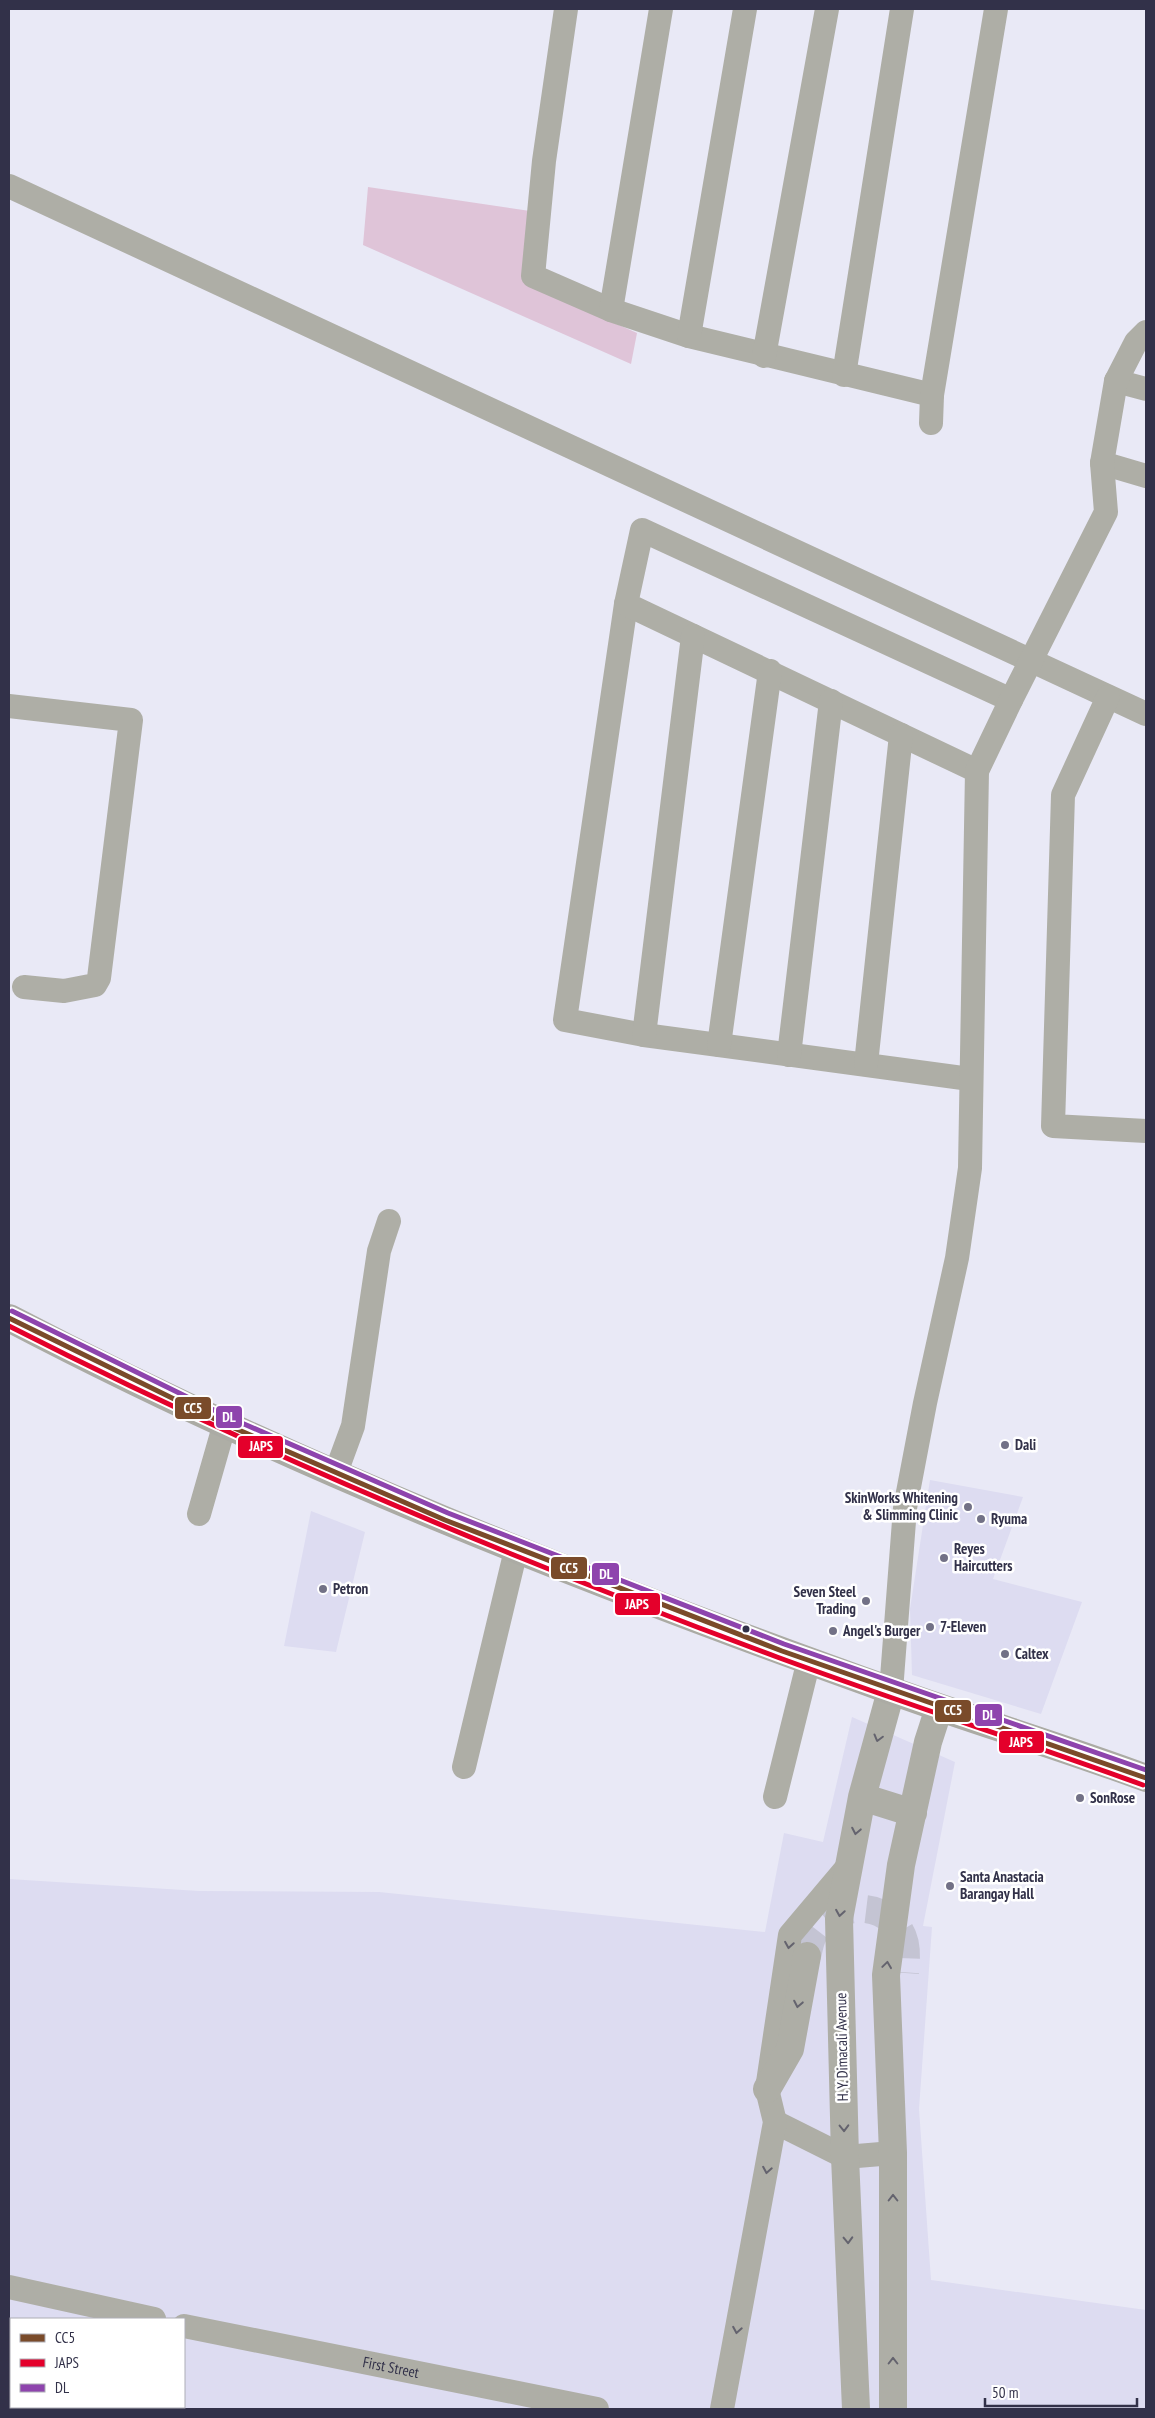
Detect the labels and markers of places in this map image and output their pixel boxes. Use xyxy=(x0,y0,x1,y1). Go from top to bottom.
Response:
place label: Dali xyxy=(1015,1435,1036,1454)
marker: Dali xyxy=(999,1439,1011,1451)
place label: SkinWorks Whitening & Slimming Clinic xyxy=(845,1488,959,1524)
marker: SkinWorks Whitening & Slimming Clinic xyxy=(962,1501,974,1513)
place label: Ryuma xyxy=(991,1509,1027,1528)
marker: Ryuma xyxy=(975,1513,987,1525)
place label: Reyes Haircutters xyxy=(954,1539,1013,1575)
marker: Reyes Haircutters xyxy=(938,1552,950,1564)
place label: Petron xyxy=(333,1579,369,1598)
place label: Seven Steel Trading xyxy=(794,1582,856,1618)
marker: Petron xyxy=(317,1583,329,1595)
marker: Seven Steel Trading xyxy=(860,1595,872,1607)
place label: 7-Eleven xyxy=(940,1617,987,1636)
place label: Angel's Burger xyxy=(842,1621,921,1640)
marker: 7-Eleven xyxy=(924,1621,936,1633)
unlabelled marker xyxy=(741,1624,751,1634)
marker: Angel's Burger xyxy=(827,1625,839,1637)
place label: Caltex xyxy=(1015,1644,1049,1663)
marker: Caltex xyxy=(999,1648,1011,1660)
place label: SonRose xyxy=(1090,1788,1135,1807)
marker: SonRose xyxy=(1074,1792,1086,1804)
place label: Santa Anastacia Barangay Hall xyxy=(960,1867,1044,1903)
marker: Santa Anastacia Barangay Hall xyxy=(944,1880,956,1892)

